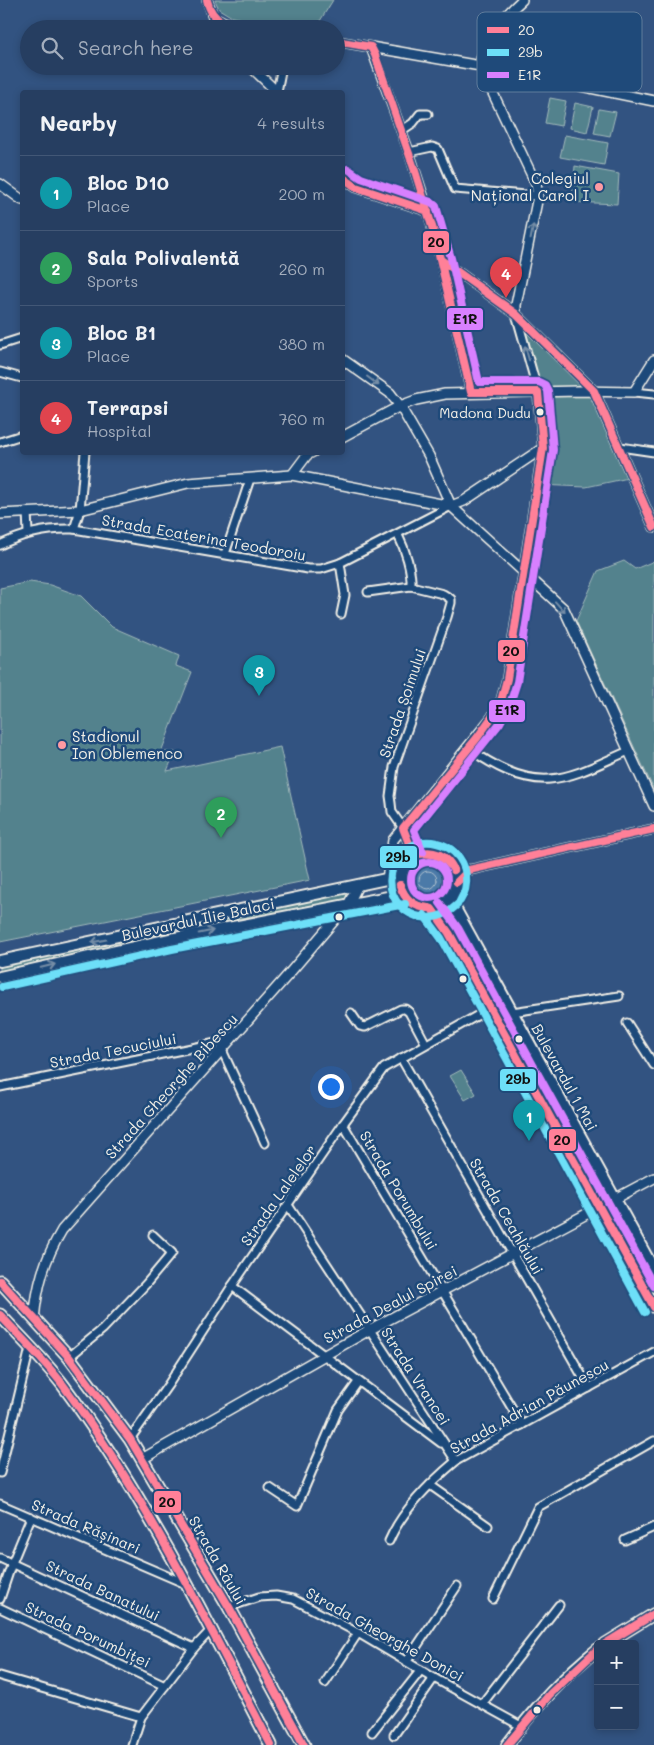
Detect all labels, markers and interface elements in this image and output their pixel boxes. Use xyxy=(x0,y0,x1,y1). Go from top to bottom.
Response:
legend xyxy=(477,12,642,92)
search box xyxy=(20,20,345,75)
text: 20 xyxy=(518,20,535,39)
icon: search xyxy=(38,34,66,62)
text: Search here xyxy=(78,35,194,60)
text: 29b xyxy=(518,42,543,61)
text: E1R xyxy=(518,65,541,84)
text: Nearby xyxy=(40,109,117,136)
text: 4 results xyxy=(257,112,325,133)
place label: Colegiul Național Carol I xyxy=(471,168,589,206)
text: Bloc D10 xyxy=(87,170,169,195)
marker: Colegiul Național Carol I xyxy=(593,181,605,193)
text: 1 xyxy=(52,183,60,204)
text: 200 m xyxy=(278,183,325,204)
text: Place xyxy=(87,195,130,216)
one-way arrow xyxy=(527,225,537,241)
line badge: 20 xyxy=(422,230,450,254)
text: 20 xyxy=(428,232,444,251)
text: Sala Polivalentă xyxy=(87,245,240,270)
pin: 4 xyxy=(490,257,522,298)
text: 2 xyxy=(52,258,60,279)
text: 260 m xyxy=(279,258,325,279)
text: Sports xyxy=(87,270,138,291)
line badge: E1R xyxy=(446,307,484,331)
text: E1R xyxy=(453,309,477,328)
text: Bloc B1 xyxy=(87,320,156,345)
text: 3 xyxy=(51,333,61,354)
text: 380 m xyxy=(278,333,325,354)
text: Place xyxy=(87,345,130,366)
one-way arrow xyxy=(522,346,531,362)
one-way arrow xyxy=(366,376,380,386)
text: Terrapsi xyxy=(87,395,169,420)
place label: Madona Dudu xyxy=(439,403,531,422)
marker: Madona Dudu xyxy=(535,407,545,417)
text: 4 xyxy=(51,408,61,429)
text: 760 m xyxy=(279,408,325,429)
text: Hospital xyxy=(87,420,151,441)
street label: Strada Ecaterina Teodoroiu xyxy=(100,509,308,565)
one-way arrow xyxy=(555,601,566,614)
line badge: 20 xyxy=(497,639,526,663)
text: 20 xyxy=(503,641,519,660)
street label: Strada Șoimului xyxy=(374,646,431,761)
pin: 3 xyxy=(243,655,275,696)
line badge: E1R xyxy=(488,699,526,723)
text: E1R xyxy=(495,700,519,719)
place label: Stadionul Ion Oblemenco xyxy=(72,726,182,763)
marker: Stadionul Ion Oblemenco xyxy=(56,739,68,751)
pin: 2 xyxy=(205,797,237,838)
line badge: 29b xyxy=(379,845,418,869)
text: 29b xyxy=(385,847,411,866)
street label: Bulevardul Ilie Balaci xyxy=(120,893,276,945)
unlabelled marker xyxy=(334,912,344,922)
one-way arrow xyxy=(198,927,214,936)
one-way arrow xyxy=(91,936,107,946)
one-way arrow xyxy=(39,961,55,970)
unlabelled marker xyxy=(458,974,468,984)
street label: Strada Gheorghe Bibescu xyxy=(100,1009,242,1163)
street label: Bulevardul 1 Mai xyxy=(528,1021,602,1133)
street label: Strada Tecuciului xyxy=(48,1028,178,1072)
unlabelled marker xyxy=(514,1034,524,1044)
line badge: 29b xyxy=(499,1068,537,1092)
text: 29b xyxy=(505,1069,531,1088)
your location xyxy=(318,1074,344,1100)
pin: 1 xyxy=(513,1100,545,1141)
street label: Strada Porumbului xyxy=(355,1127,443,1253)
line badge: 20 xyxy=(548,1128,577,1152)
text: 20 xyxy=(554,1130,570,1149)
street label: Strada Lalelelor xyxy=(236,1140,320,1250)
street label: Strada Ceahlăului xyxy=(466,1154,548,1278)
street label: Strada Dealul Spirei xyxy=(320,1260,460,1348)
street label: Strada Vrancei xyxy=(377,1323,455,1429)
street label: Strada Adrian Păunescu xyxy=(446,1354,612,1458)
line badge: 20 xyxy=(153,1490,182,1514)
text: 20 xyxy=(159,1492,175,1511)
street label: Strada Rășinari xyxy=(28,1494,143,1559)
street label: Strada Râului xyxy=(185,1512,251,1608)
street label: Strada Banatului xyxy=(43,1555,163,1625)
street label: Strada Gheorghe Donici xyxy=(302,1582,468,1686)
street label: Strada Porumbiței xyxy=(22,1596,154,1673)
map controls xyxy=(594,1640,639,1730)
button: + xyxy=(594,1640,639,1685)
button: − xyxy=(594,1685,639,1730)
unlabelled marker xyxy=(532,1705,542,1715)

